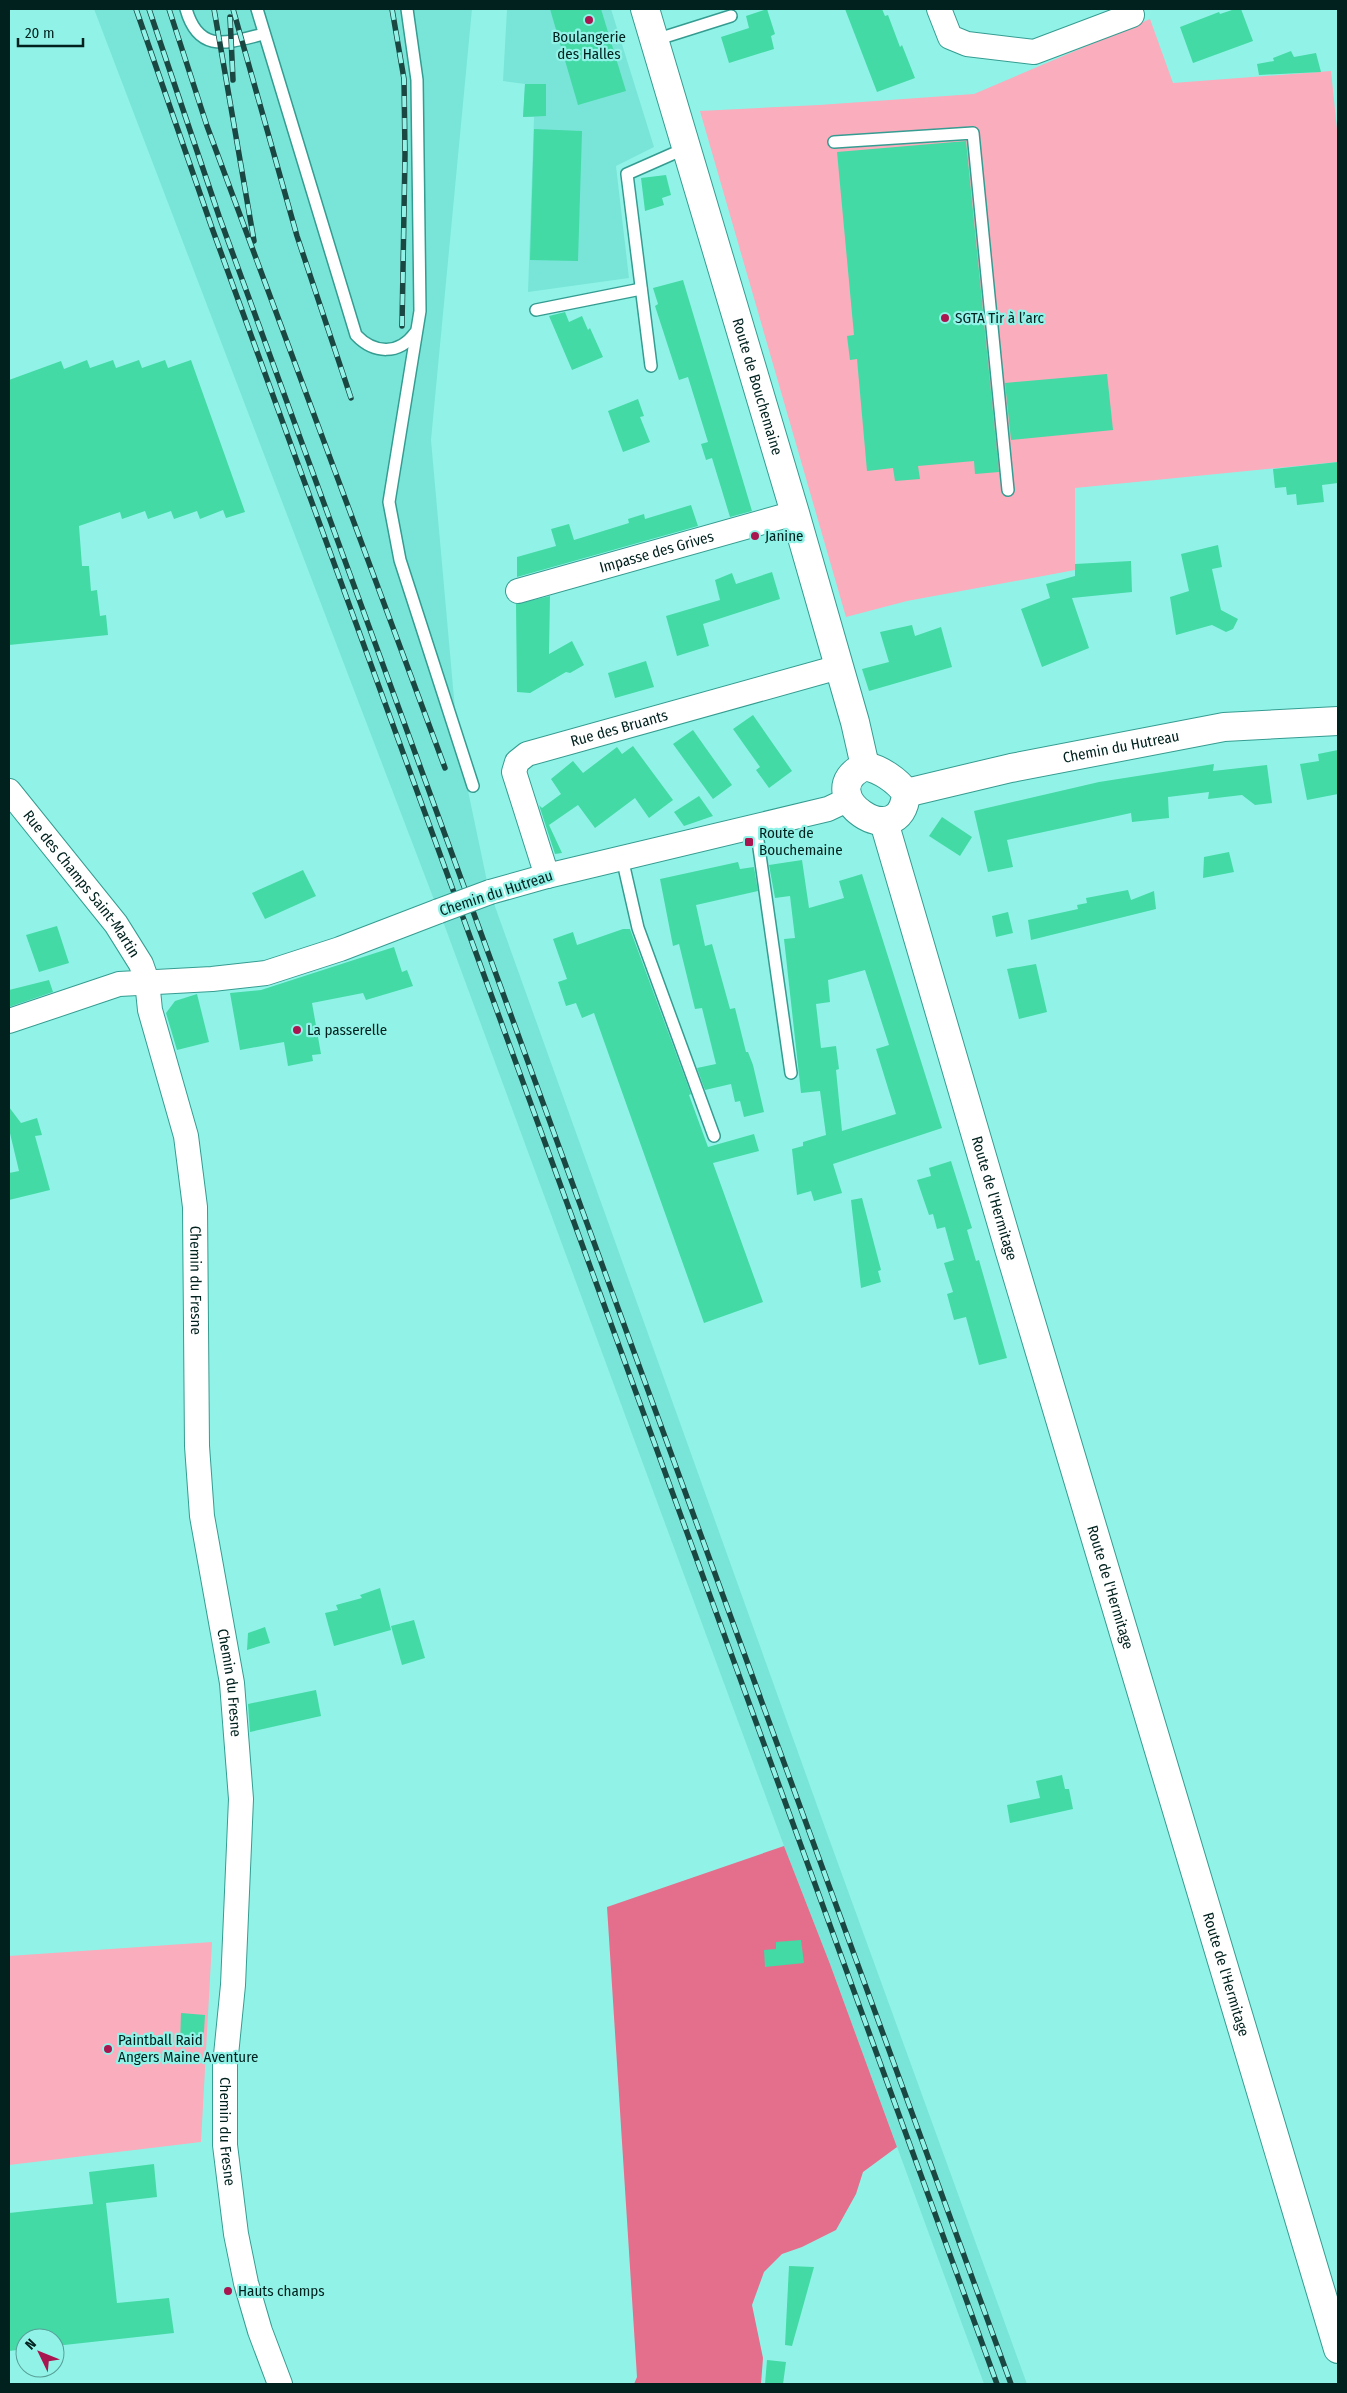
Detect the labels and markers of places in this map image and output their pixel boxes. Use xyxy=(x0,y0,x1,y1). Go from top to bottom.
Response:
marker: Boulangerie des Halles xyxy=(583,14,595,26)
place label: Boulangerie des Halles xyxy=(552,28,626,63)
place label: SGTA Tir à l’arc xyxy=(955,309,1045,327)
marker: SGTA Tir à l’arc xyxy=(939,312,951,324)
place label: Janine xyxy=(765,527,803,545)
marker: Janine xyxy=(749,530,761,542)
place label: Route de Bouchemaine xyxy=(759,824,843,859)
marker: Route de Bouchemaine xyxy=(743,836,755,848)
place label: La passerelle xyxy=(307,1021,387,1039)
marker: La passerelle xyxy=(291,1024,303,1036)
place label: Paintball Raid Angers Maine Aventure xyxy=(118,2031,258,2066)
marker: Paintball Raid Angers Maine Aventure xyxy=(102,2043,114,2055)
place label: Hauts champs xyxy=(238,2282,325,2300)
marker: Hauts champs xyxy=(222,2285,234,2297)

